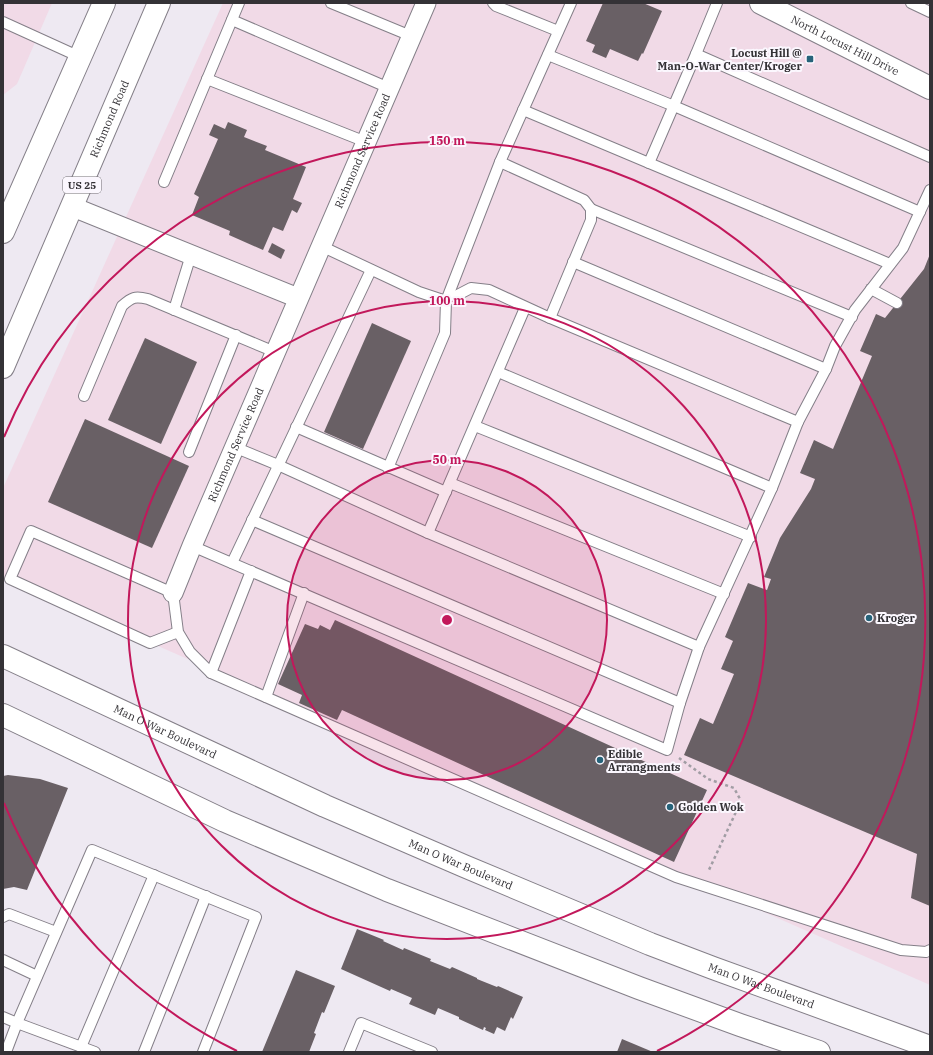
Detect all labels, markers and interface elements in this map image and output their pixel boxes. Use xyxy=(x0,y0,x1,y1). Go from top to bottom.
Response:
street label: North Locust Hill Drive xyxy=(789,12,901,78)
place label: Locust Hill @ Man-O-War Center/Kroger xyxy=(658,46,803,73)
marker: Locust Hill @ Man-O-War Center/Kroger xyxy=(805,54,815,64)
street label: Richmond Road xyxy=(87,78,132,160)
street label: Richmond Service Road xyxy=(331,91,393,210)
text: 150 m xyxy=(429,133,465,148)
road number: US 25 xyxy=(63,177,101,193)
text: 100 m xyxy=(429,293,465,308)
street label: Richmond Service Road xyxy=(205,385,267,504)
text: 50 m xyxy=(433,452,462,467)
place label: Kroger xyxy=(877,611,916,625)
centre of rings xyxy=(440,613,454,627)
marker: Kroger xyxy=(864,613,874,623)
street label: Man O War Boulevard xyxy=(112,702,219,762)
place label: Edible Arrangments xyxy=(608,747,681,774)
marker: Edible Arrangments xyxy=(595,755,605,765)
place label: Golden Wok xyxy=(678,800,744,814)
marker: Golden Wok xyxy=(665,802,675,812)
street label: Man O War Boulevard xyxy=(406,836,515,893)
street label: Man O War Boulevard xyxy=(706,960,817,1011)

